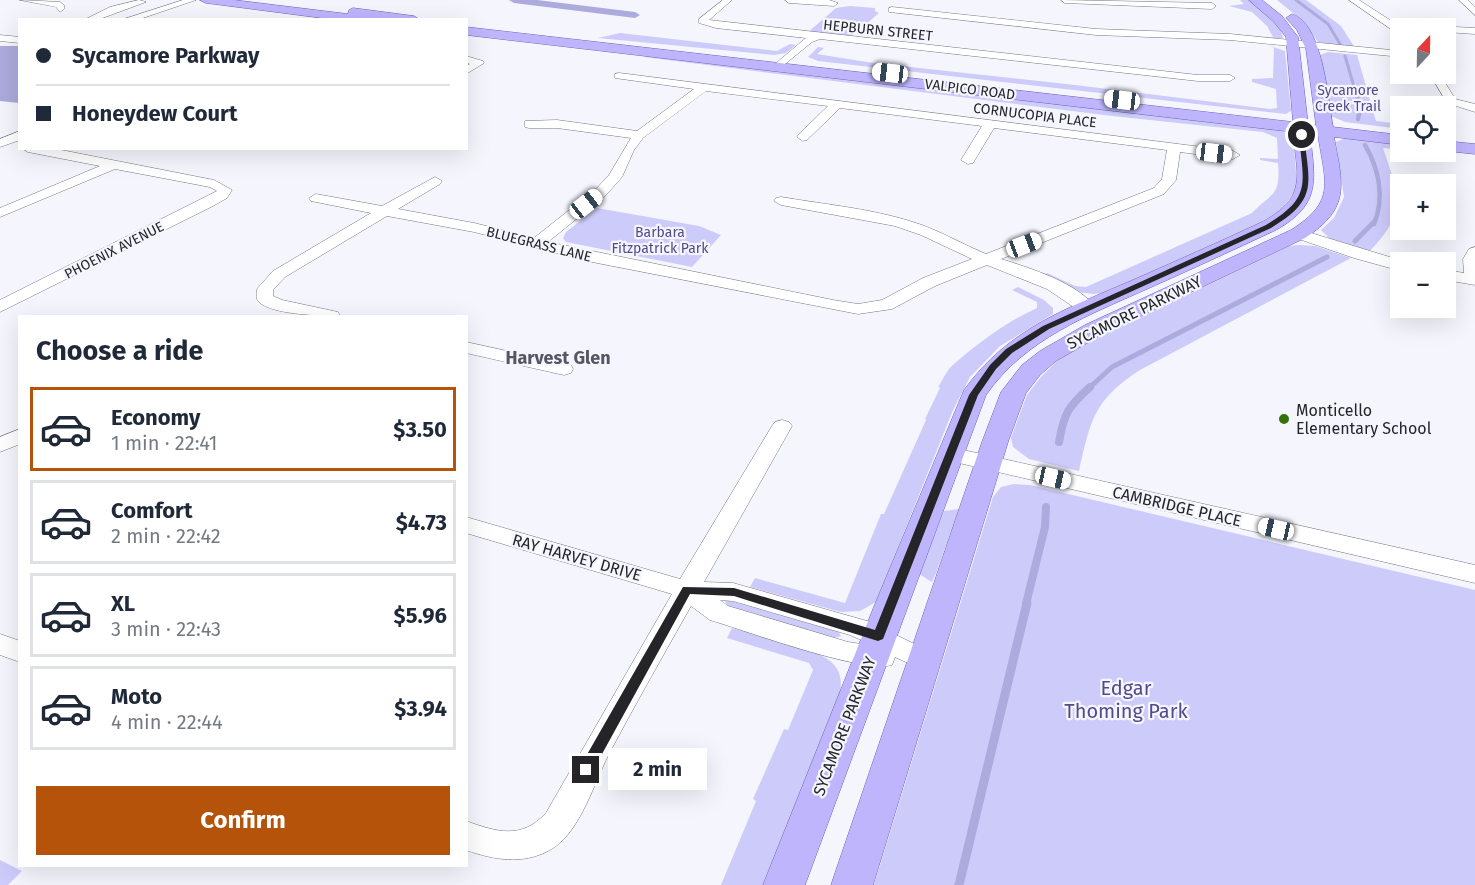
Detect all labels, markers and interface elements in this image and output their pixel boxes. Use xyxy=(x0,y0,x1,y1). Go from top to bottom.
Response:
street label: HEPBURN STREET xyxy=(822,16,934,45)
north arrow xyxy=(1390,18,1456,84)
map controls xyxy=(1390,18,1456,318)
text: Sycamore Parkway xyxy=(72,42,259,69)
car xyxy=(871,62,909,84)
street label: VALPICO ROAD xyxy=(924,76,1016,103)
park label: Sycamore Creek Trail xyxy=(1315,82,1381,115)
car xyxy=(1103,89,1141,111)
button: locate xyxy=(1390,96,1456,162)
street label: CORNUCOPIA PLACE xyxy=(972,99,1098,131)
text: Honeydew Court xyxy=(72,100,237,127)
route start xyxy=(1288,121,1315,148)
car xyxy=(1195,142,1233,164)
button: + xyxy=(1390,174,1456,240)
car xyxy=(566,186,606,222)
street label: PHOENIX AVENUE xyxy=(62,218,167,283)
street label: BLUEGRASS LANE xyxy=(484,223,593,266)
park label: Barbara Fitzpatrick Park xyxy=(612,224,709,257)
car xyxy=(1004,230,1044,260)
button: − xyxy=(1390,252,1456,318)
street label: SYCAMORE PARKWAY xyxy=(1064,271,1205,353)
text: Choose a ride xyxy=(36,335,203,367)
district label: Harvest Glen xyxy=(505,347,611,369)
place label: Monticello Elementary School xyxy=(1296,401,1432,438)
icon: car xyxy=(39,402,93,456)
text: Economy xyxy=(111,404,200,431)
marker: Monticello Elementary School xyxy=(1277,412,1291,426)
text: $3.50 xyxy=(393,416,447,443)
text: 1 min · 22:41 xyxy=(111,431,218,455)
car xyxy=(1033,465,1073,491)
street label: CAMBRIDGE PLACE xyxy=(1111,482,1243,531)
icon: car xyxy=(39,495,93,549)
text: Comfort xyxy=(111,497,192,524)
text: $4.73 xyxy=(396,509,447,536)
car xyxy=(1256,516,1296,542)
text: 2 min · 22:42 xyxy=(111,524,221,548)
street label: RAY HARVEY DRIVE xyxy=(510,530,644,585)
icon: car xyxy=(39,588,93,642)
text: XL xyxy=(111,590,135,617)
text: $5.96 xyxy=(394,602,447,629)
text: 3 min · 22:43 xyxy=(111,617,221,641)
street label: SYCAMORE PARKWAY xyxy=(809,654,880,799)
park label: Edgar Thoming Park xyxy=(1064,676,1188,723)
icon: car xyxy=(39,681,93,735)
text: Moto xyxy=(111,683,162,710)
text: $3.94 xyxy=(394,695,447,722)
text: 4 min · 22:44 xyxy=(111,710,223,734)
callout: 2 min xyxy=(607,749,706,791)
route end xyxy=(572,756,599,783)
text: 2 min xyxy=(633,757,682,781)
button: Confirm xyxy=(36,786,450,855)

